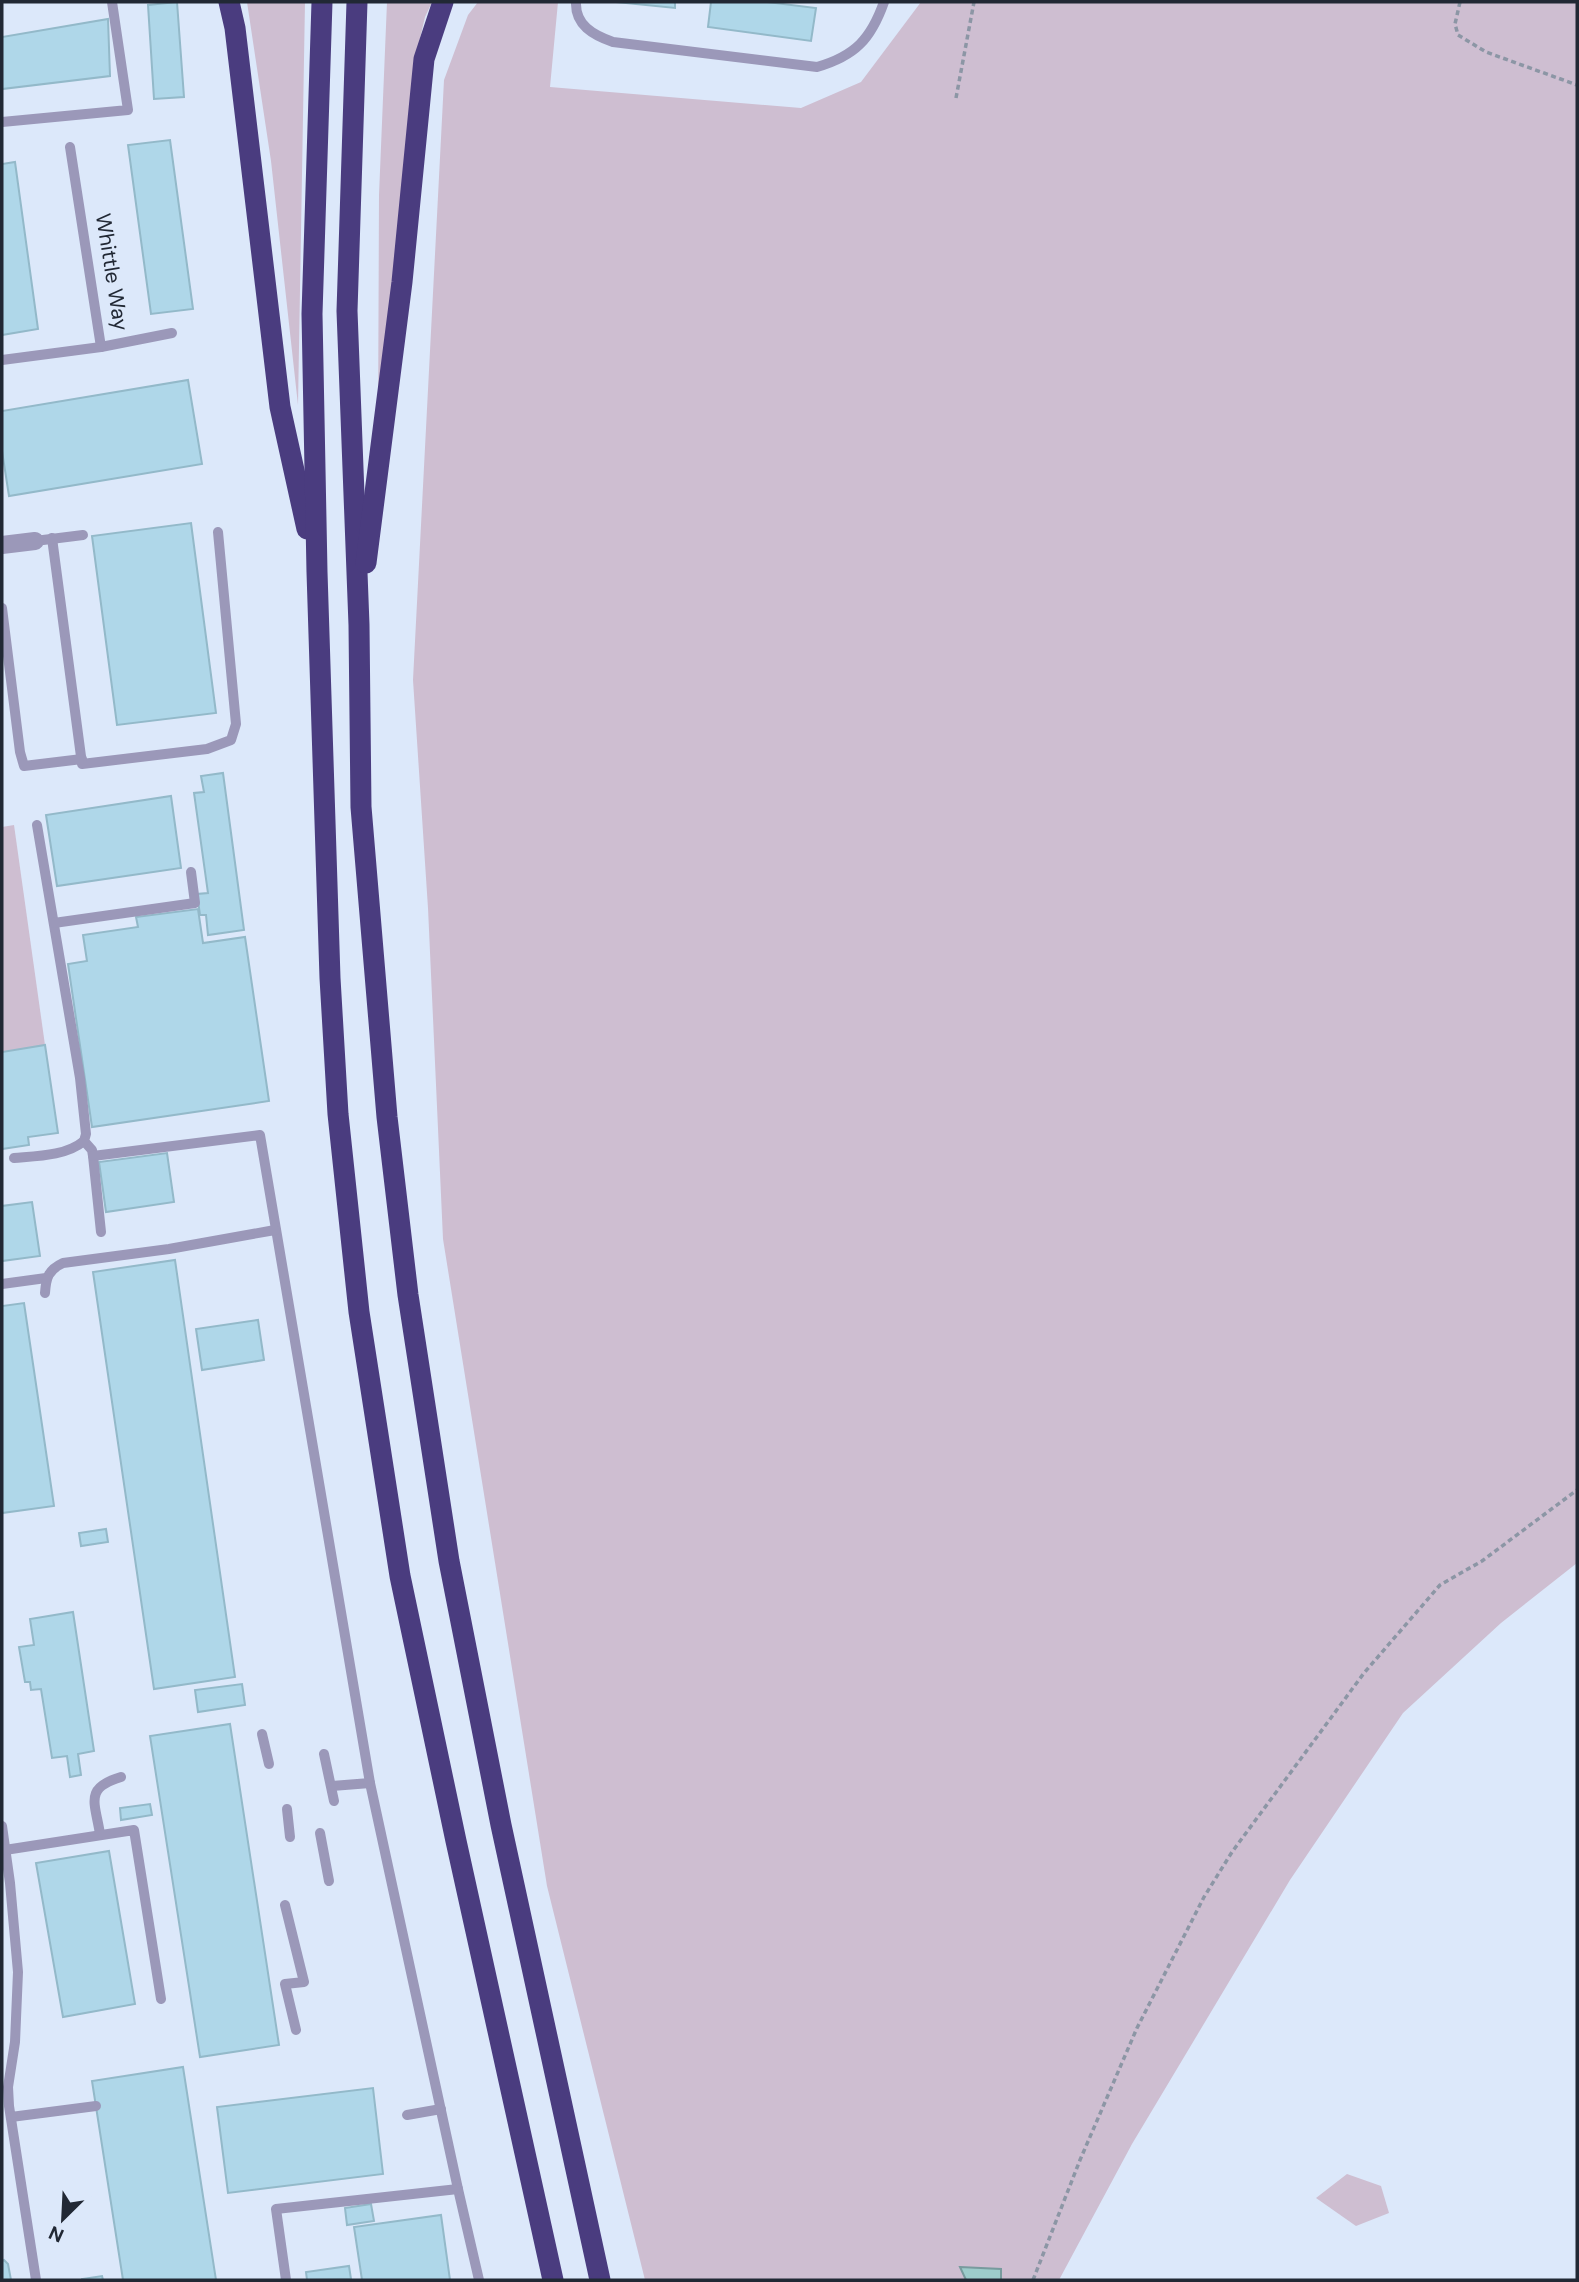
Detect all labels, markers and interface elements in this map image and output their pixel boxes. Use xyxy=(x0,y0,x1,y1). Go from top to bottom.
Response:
street label: Whittle Way xyxy=(89,211,135,333)
north arrow xyxy=(28,2184,98,2254)
text: N xyxy=(45,2220,68,2248)

